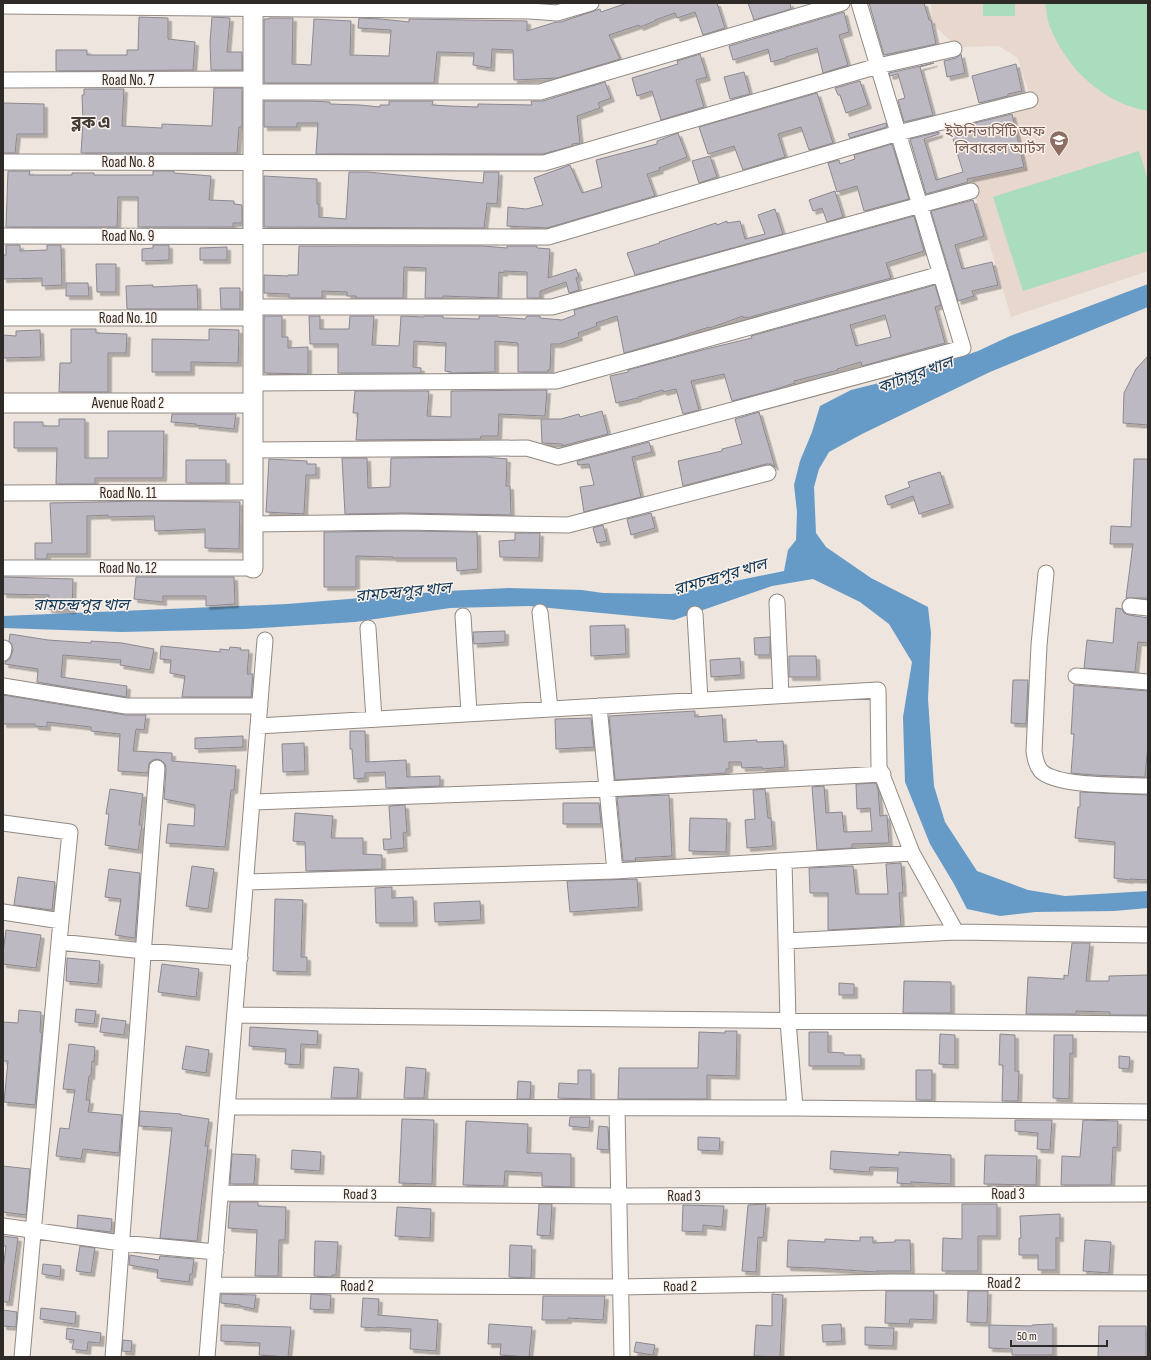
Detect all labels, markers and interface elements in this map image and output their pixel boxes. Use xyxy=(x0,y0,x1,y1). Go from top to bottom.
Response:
street label: Road No. 7 xyxy=(102,71,154,90)
district label: ব্লক এ xyxy=(70,113,111,133)
place label: ইউনিভার্সিটি অফ লিবারেল আর্টস xyxy=(944,122,1046,158)
school or university icon: ইউনিভার্সিটি অফ লিবারেল আর্টস xyxy=(1048,129,1070,157)
street label: Road No. 8 xyxy=(102,153,154,172)
street label: Road No. 9 xyxy=(102,227,154,246)
street label: Road No. 10 xyxy=(99,309,157,328)
water label: কাটাসুর খাল xyxy=(875,351,959,398)
street label: Avenue Road 2 xyxy=(91,394,164,413)
street label: Road No. 11 xyxy=(100,484,157,503)
water label: রামচন্দ্রপুর খাল xyxy=(672,554,772,600)
street label: Road No. 12 xyxy=(99,559,157,578)
water label: রামচন্দ্রপুর খাল xyxy=(354,579,455,606)
water label: রামচন্দ্রপুর খাল xyxy=(33,596,132,615)
street label: Road 3 xyxy=(343,1185,377,1204)
street label: Road 3 xyxy=(991,1185,1025,1204)
street label: Road 3 xyxy=(667,1187,701,1206)
street label: Road 2 xyxy=(987,1274,1021,1293)
street label: Road 2 xyxy=(340,1277,374,1296)
street label: Road 2 xyxy=(663,1277,697,1296)
scale bar xyxy=(1011,1322,1107,1348)
text: 50 m xyxy=(1017,1329,1037,1344)

